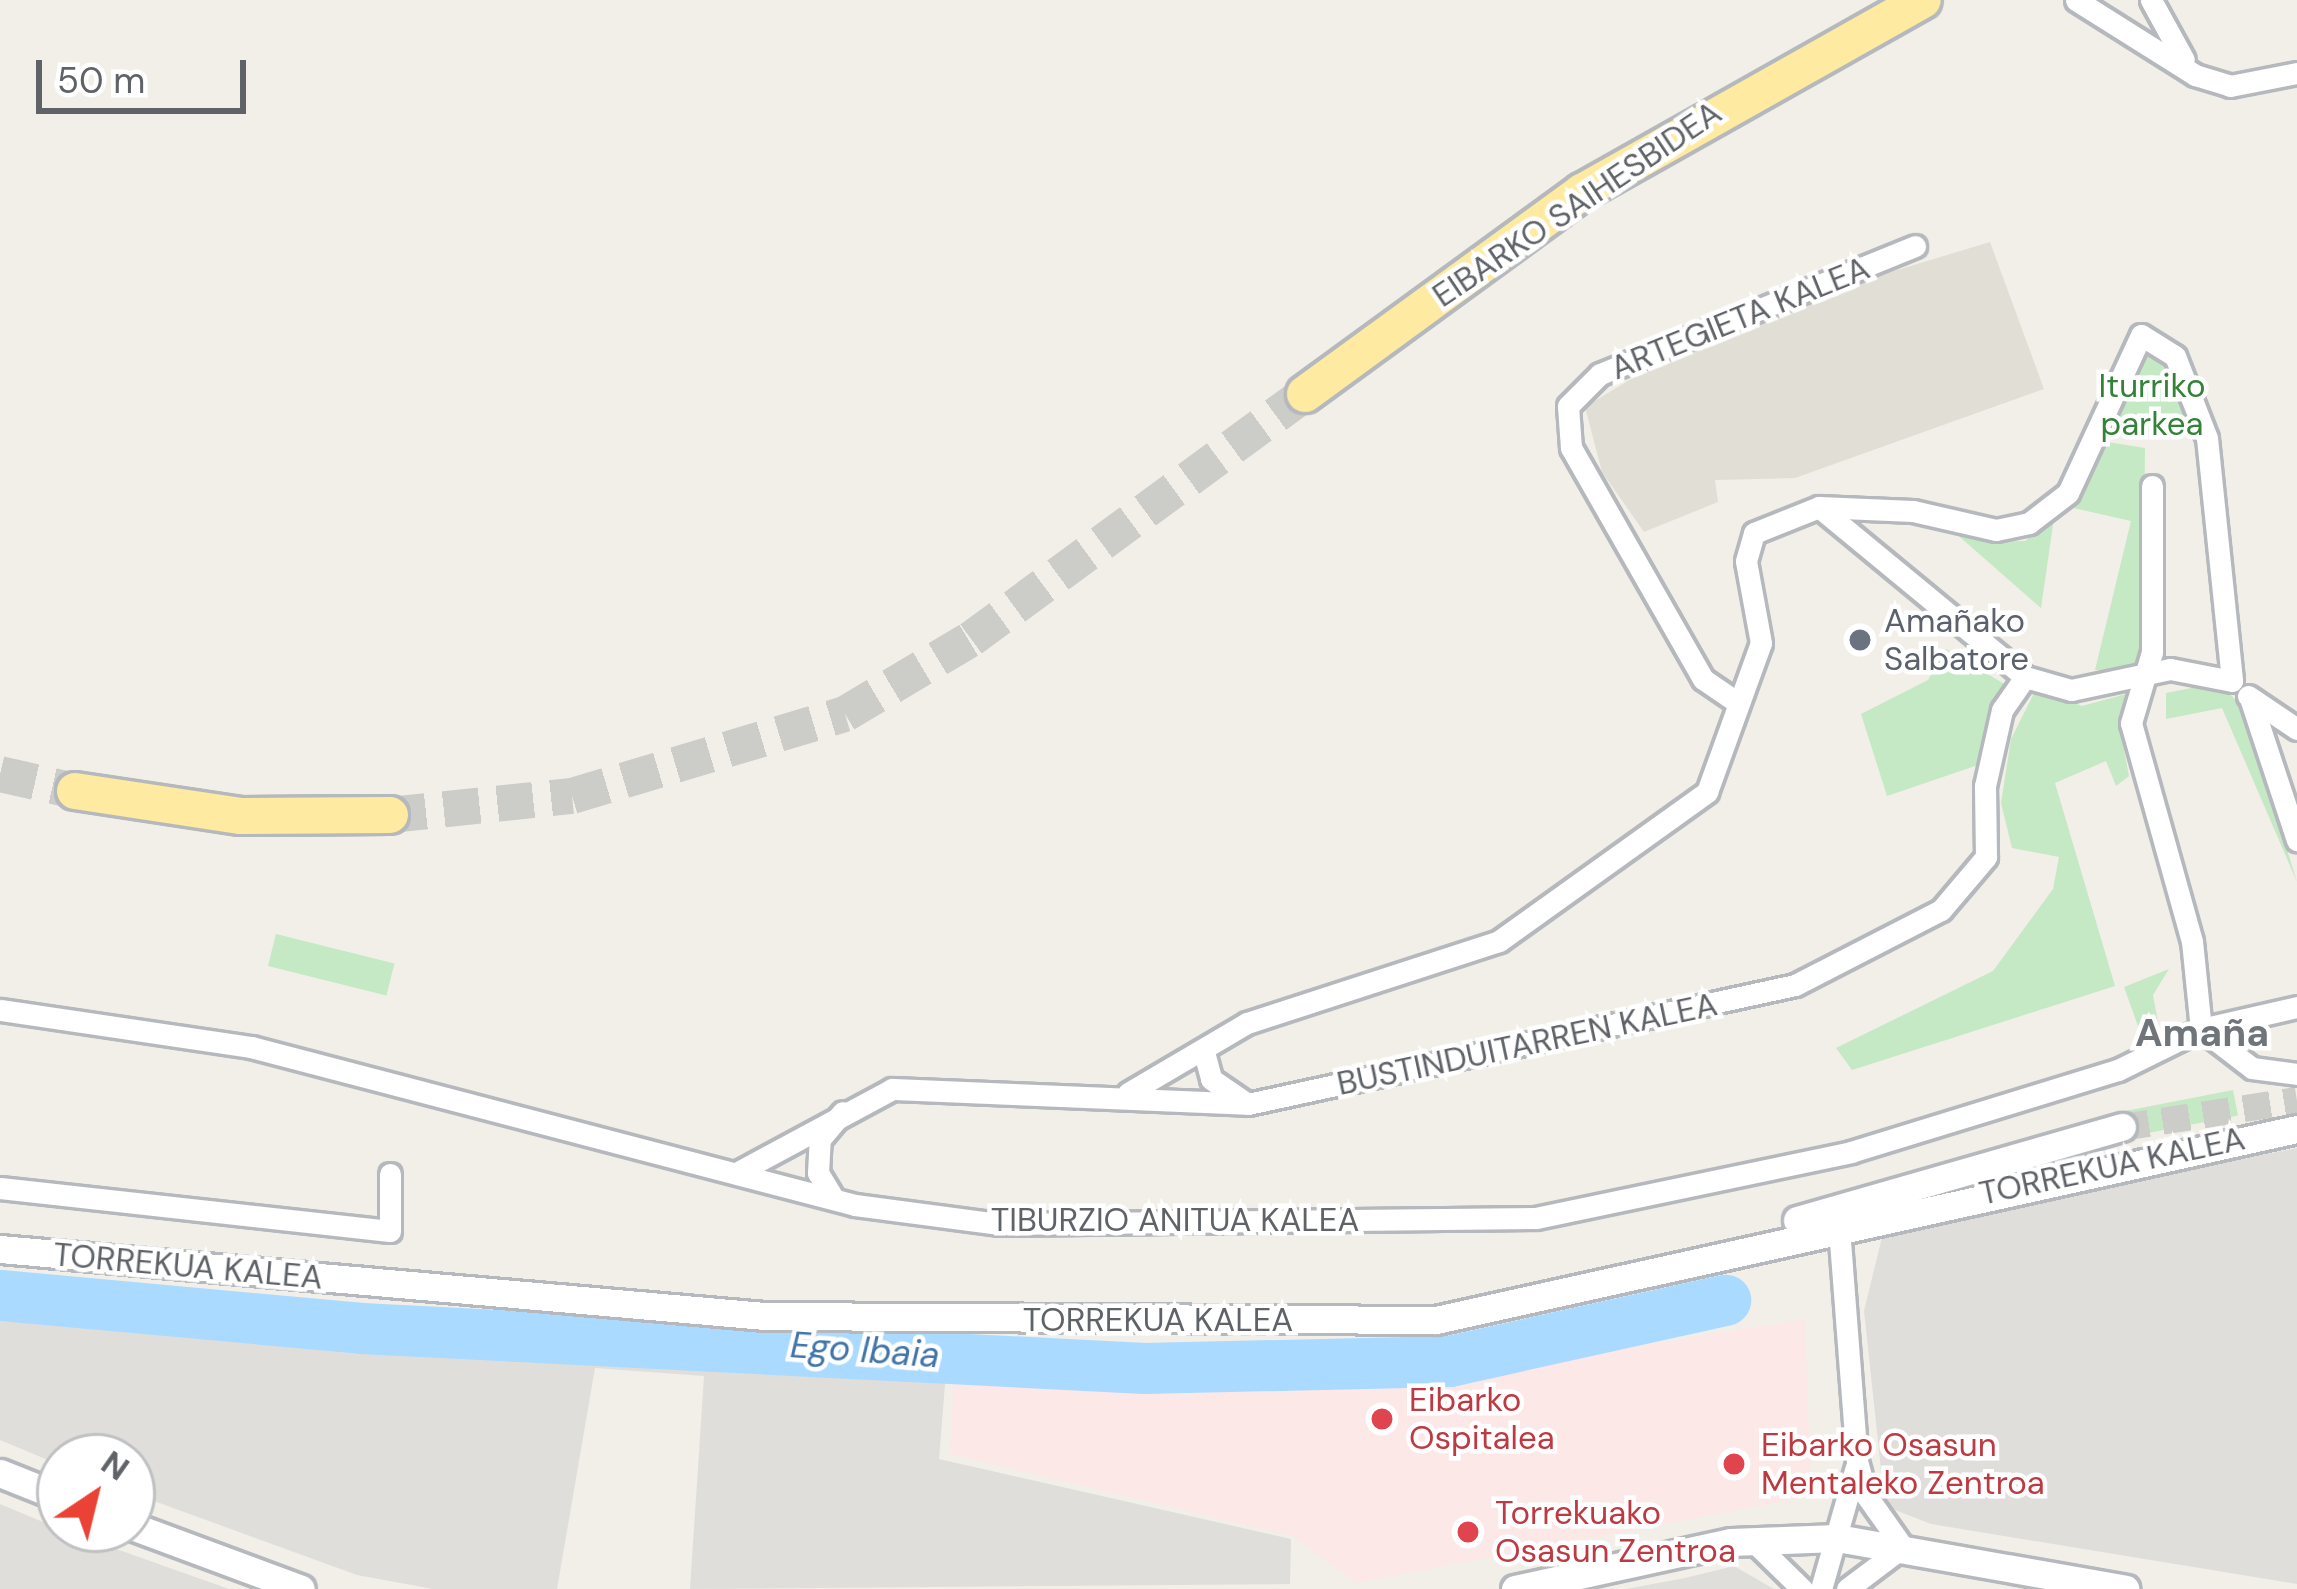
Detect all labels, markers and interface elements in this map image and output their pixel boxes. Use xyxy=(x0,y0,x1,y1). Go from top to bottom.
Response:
scale bar xyxy=(42,36,252,110)
text: 50 m xyxy=(57,57,145,104)
street label: EIBARKO SAIHESBIDEA xyxy=(1425,93,1729,315)
street label: ARTEGIETA KALEA xyxy=(1605,248,1875,388)
park label: Iturriko parkea xyxy=(2099,366,2205,444)
place label: Amañako Salbatore xyxy=(1884,601,2029,679)
marker: Amañako Salbatore xyxy=(1847,627,1873,653)
street label: BUSTINDUITARREN KALEA xyxy=(1333,984,1721,1104)
district label: Amaña xyxy=(2135,1010,2269,1056)
street label: TORREKUA KALEA xyxy=(1976,1119,2248,1213)
street label: TIBURZIO ANITUA KALEA xyxy=(991,1200,1359,1240)
street label: TORREKUA KALEA xyxy=(52,1234,324,1298)
street label: TORREKUA KALEA xyxy=(1023,1300,1293,1340)
water label: Ego Ibaia xyxy=(789,1323,941,1377)
place label: Eibarko Ospitalea xyxy=(1409,1380,1555,1458)
marker: Eibarko Ospitalea xyxy=(1366,1403,1398,1435)
place label: Eibarko Osasun Mentaleko Zentroa xyxy=(1761,1425,2045,1503)
north arrow xyxy=(36,1433,156,1553)
text: N xyxy=(93,1441,137,1490)
marker: Eibarko Osasun Mentaleko Zentroa xyxy=(1718,1448,1750,1480)
place label: Torrekuako Osasun Zentroa xyxy=(1495,1493,1736,1571)
marker: Torrekuako Osasun Zentroa xyxy=(1452,1516,1484,1548)

